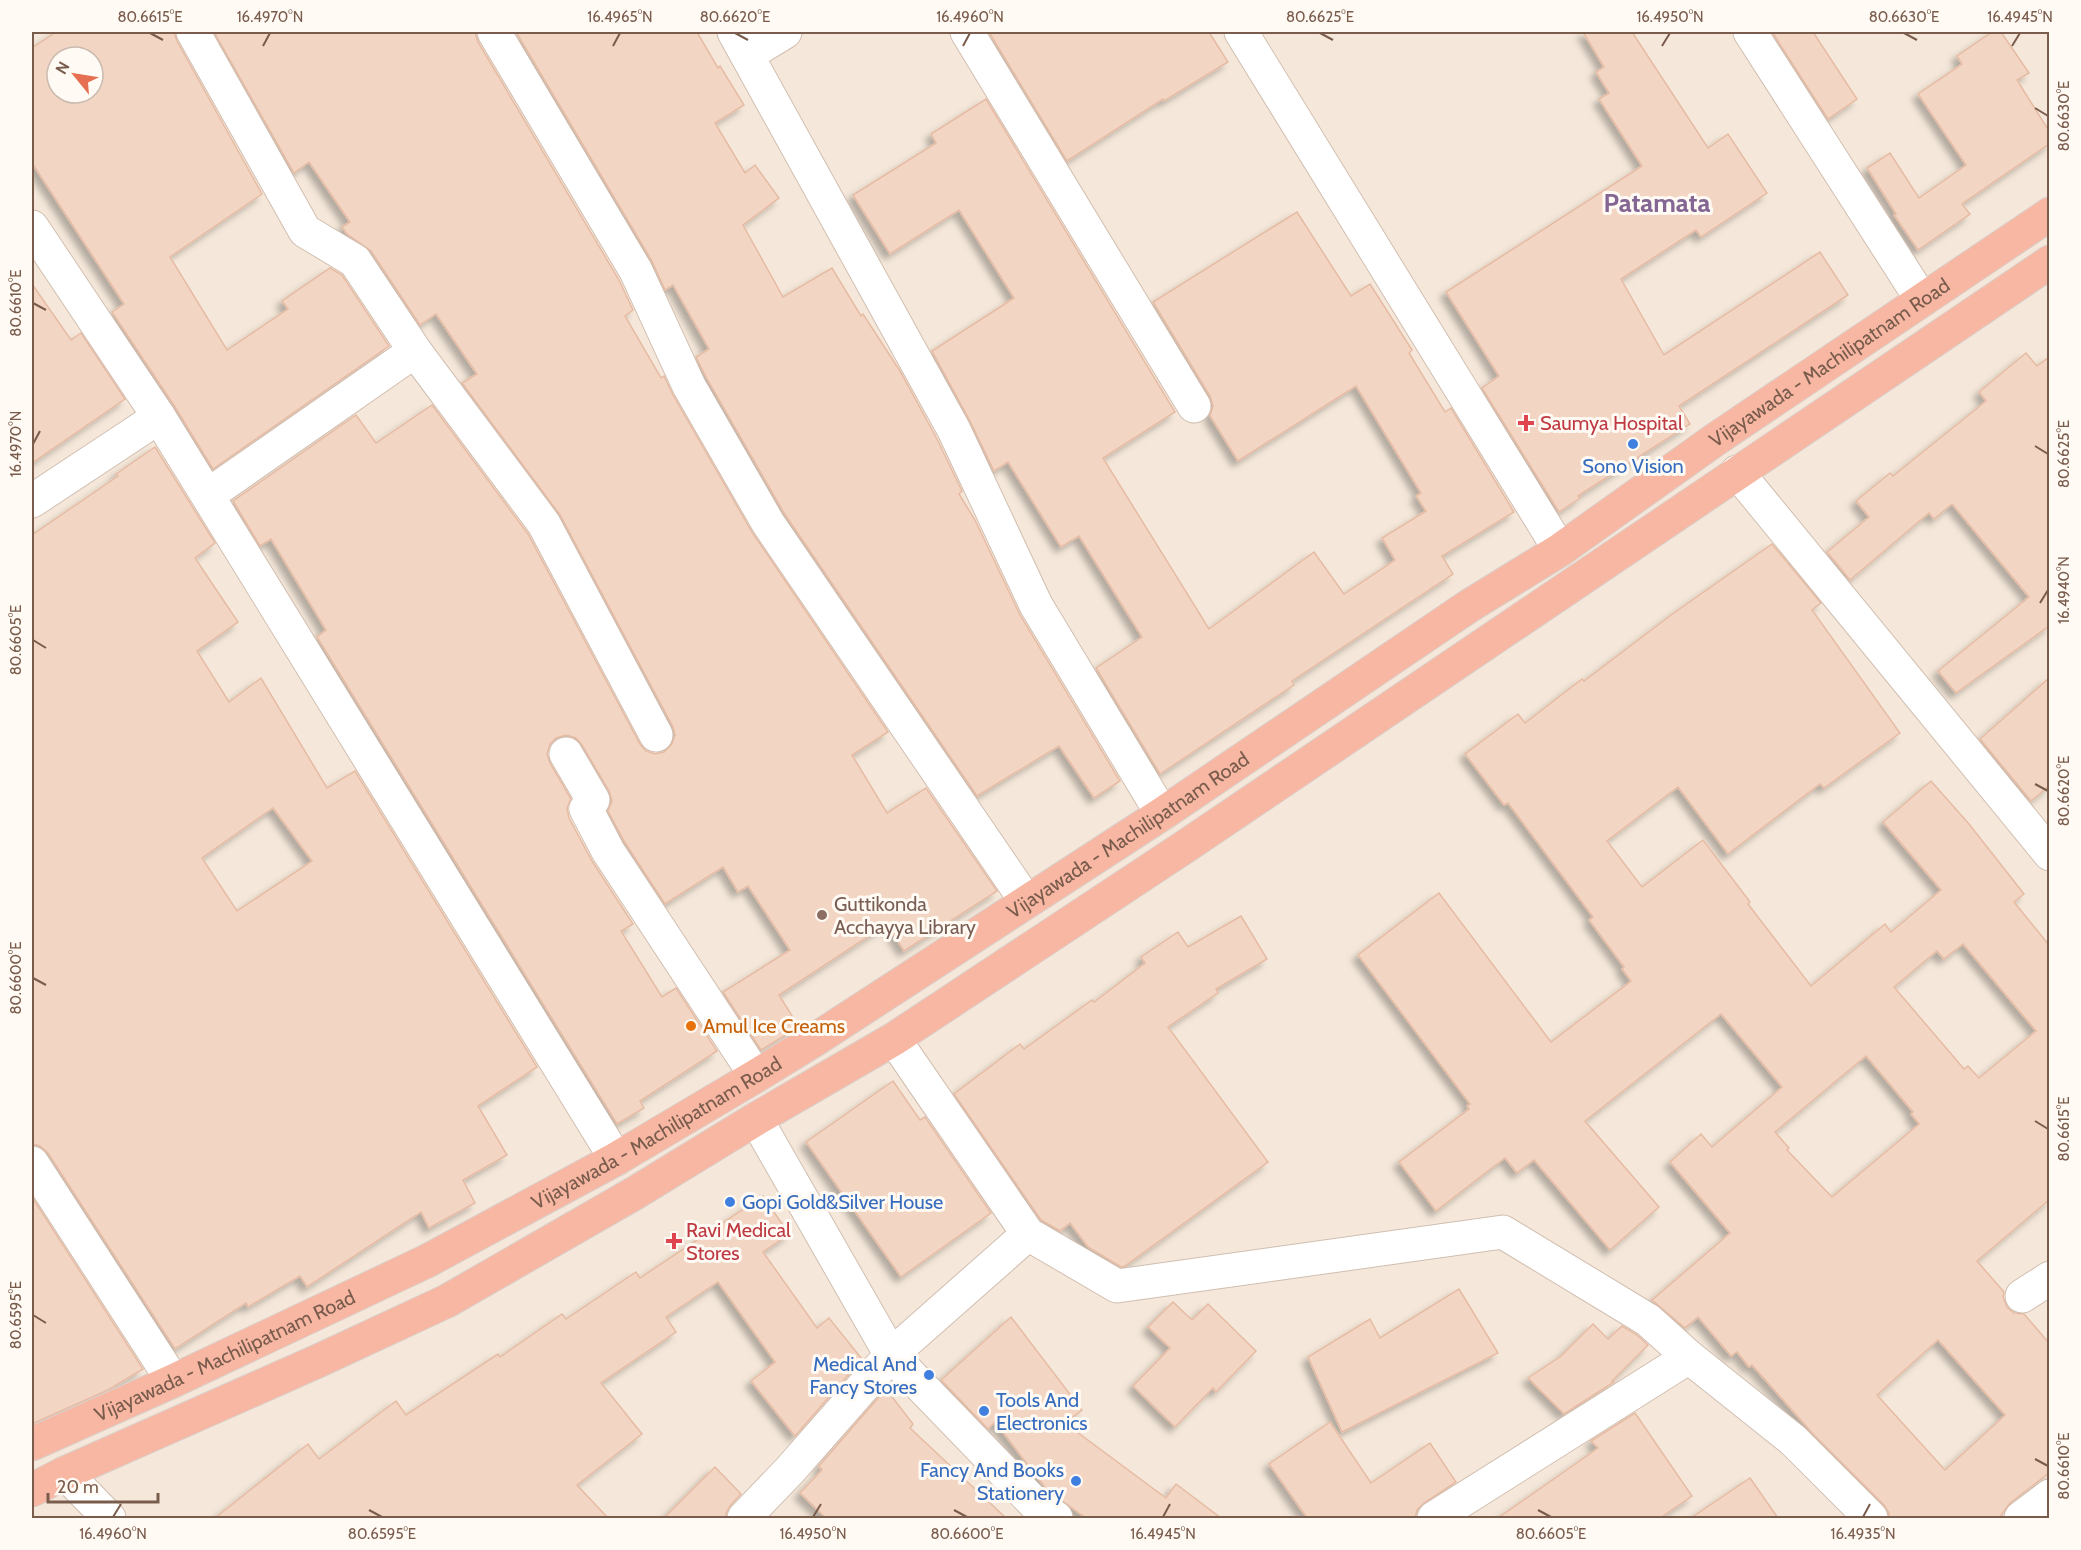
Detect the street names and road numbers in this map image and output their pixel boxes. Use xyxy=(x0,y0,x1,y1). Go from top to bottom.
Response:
street label: Vijayawada - Machilipatnam Road xyxy=(1705,273,1954,452)
street label: Vijayawada - Machilipatnam Road xyxy=(1002,747,1253,924)
street label: Vijayawada - Machilipatnam Road xyxy=(527,1051,786,1214)
street label: Vijayawada - Machilipatnam Road xyxy=(91,1285,359,1427)

